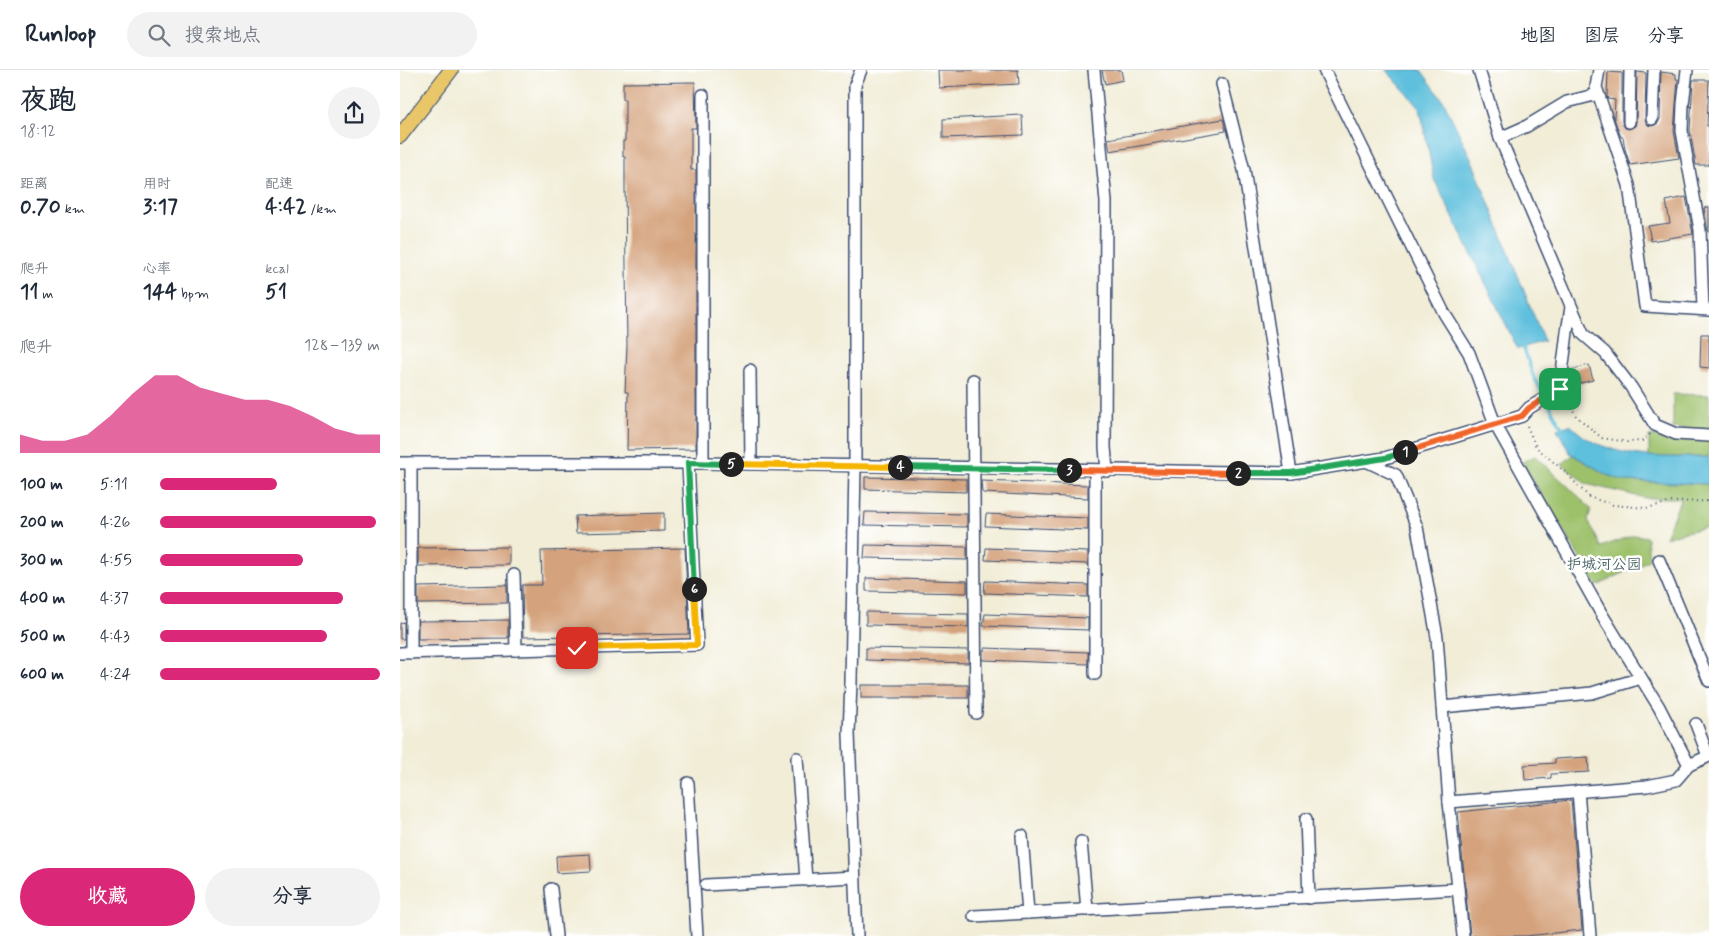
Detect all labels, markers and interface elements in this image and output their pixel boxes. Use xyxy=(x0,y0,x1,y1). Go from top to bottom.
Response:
search box xyxy=(127,12,477,57)
text: Runloop xyxy=(25,19,97,50)
icon: search xyxy=(145,21,173,49)
text: 搜索地点 xyxy=(185,23,261,48)
text: 地图 xyxy=(1520,24,1556,48)
text: 图层 xyxy=(1584,24,1620,48)
text: 分享 xyxy=(1648,24,1684,48)
text: 夜跑 xyxy=(20,83,76,120)
button: share xyxy=(328,87,380,139)
text: 18:12 xyxy=(20,121,56,142)
text: 距离 xyxy=(20,175,48,193)
text: 用时 xyxy=(143,175,171,193)
text: 配速 xyxy=(265,175,293,193)
text: 0.70 xyxy=(20,193,61,221)
text: 3:17 xyxy=(143,193,178,221)
text: 4:42 xyxy=(265,193,306,221)
text: km xyxy=(61,200,85,218)
text: /km xyxy=(306,200,337,218)
text: 爬升 xyxy=(20,260,48,278)
text: 心率 xyxy=(143,260,171,278)
text: kcal xyxy=(265,260,289,278)
text: 11 xyxy=(20,278,38,306)
text: 144 xyxy=(143,278,177,306)
text: 51 xyxy=(265,278,287,306)
text: m xyxy=(38,285,53,303)
text: bpm xyxy=(177,285,209,303)
text: 128–139 m xyxy=(304,335,380,356)
text: 爬升 xyxy=(20,337,52,358)
pin xyxy=(1539,368,1581,410)
icon: arrive xyxy=(1546,375,1574,403)
pin: 1 xyxy=(1392,440,1418,464)
text: 1 xyxy=(1402,443,1409,461)
pin: 5 xyxy=(718,452,744,476)
pin: 4 xyxy=(888,454,912,480)
text: 5 xyxy=(727,455,736,473)
text: 4 xyxy=(896,458,905,476)
pin: 3 xyxy=(1056,458,1082,482)
pin: 2 xyxy=(1226,460,1250,486)
text: 3 xyxy=(1066,461,1073,479)
text: 2 xyxy=(1235,464,1242,482)
text: 100 m xyxy=(20,474,63,495)
text: 5:11 xyxy=(100,474,128,495)
text: 200 m xyxy=(20,512,64,533)
text: 4:26 xyxy=(100,512,130,533)
text: 300 m xyxy=(20,550,63,571)
text: 4:55 xyxy=(100,550,132,571)
park label: 护城河公园 xyxy=(1566,555,1642,575)
pin: 6 xyxy=(682,576,706,602)
text: 6 xyxy=(691,580,698,598)
text: 400 m xyxy=(20,588,65,609)
text: 4:37 xyxy=(100,588,129,609)
text: 500 m xyxy=(20,626,65,647)
text: 4:43 xyxy=(100,626,130,647)
pin xyxy=(556,627,598,669)
icon: check xyxy=(563,634,591,662)
text: 600 m xyxy=(20,664,64,685)
text: 4:24 xyxy=(100,664,131,685)
button: 收藏 xyxy=(20,868,195,926)
button: 分享 xyxy=(205,868,380,926)

